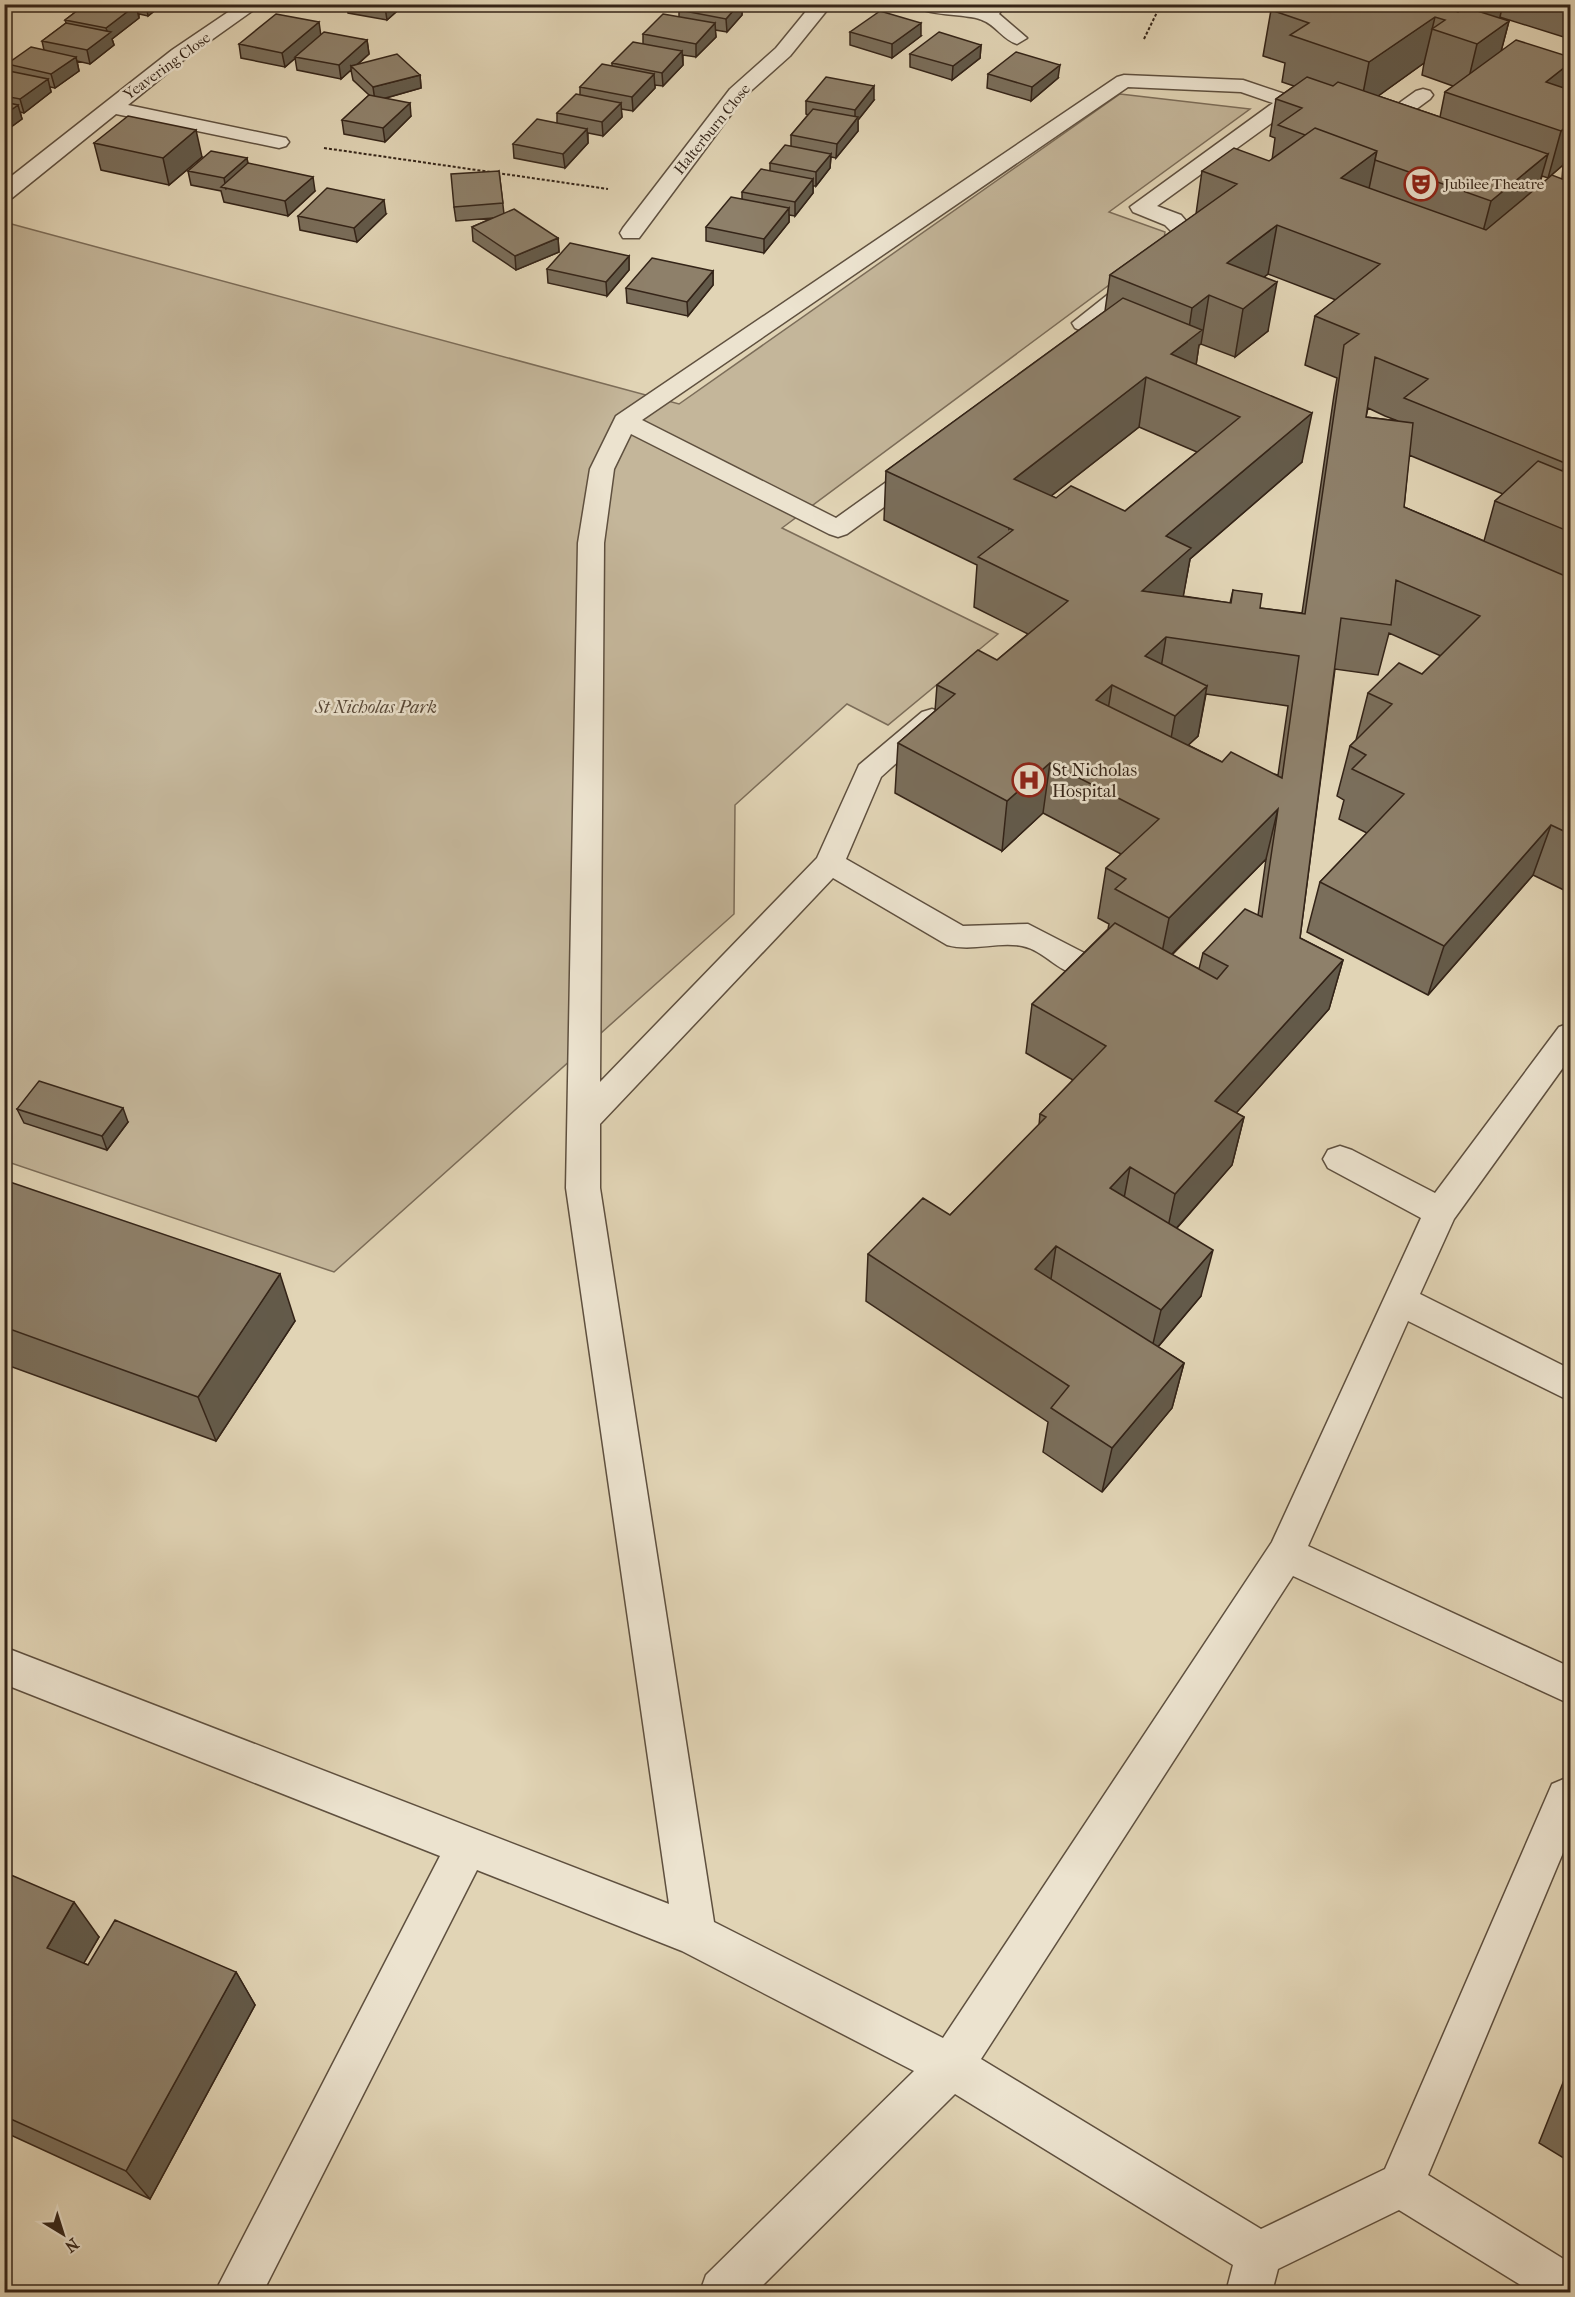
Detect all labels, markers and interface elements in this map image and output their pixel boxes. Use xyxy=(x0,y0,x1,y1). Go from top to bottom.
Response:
street label: Yeavering Close xyxy=(119,28,214,104)
street label: Halterburn Close xyxy=(670,80,754,178)
theatre icon: Jubilee Theatre xyxy=(1403,166,1439,202)
place label: Jubilee Theatre xyxy=(1443,175,1545,193)
park label: St Nicholas Park xyxy=(314,697,437,718)
place label: St Nicholas Hospital xyxy=(1052,760,1137,802)
hospital icon: St Nicholas Hospital xyxy=(1011,762,1047,798)
north arrow xyxy=(33,2204,93,2264)
text: N xyxy=(61,2234,83,2257)

